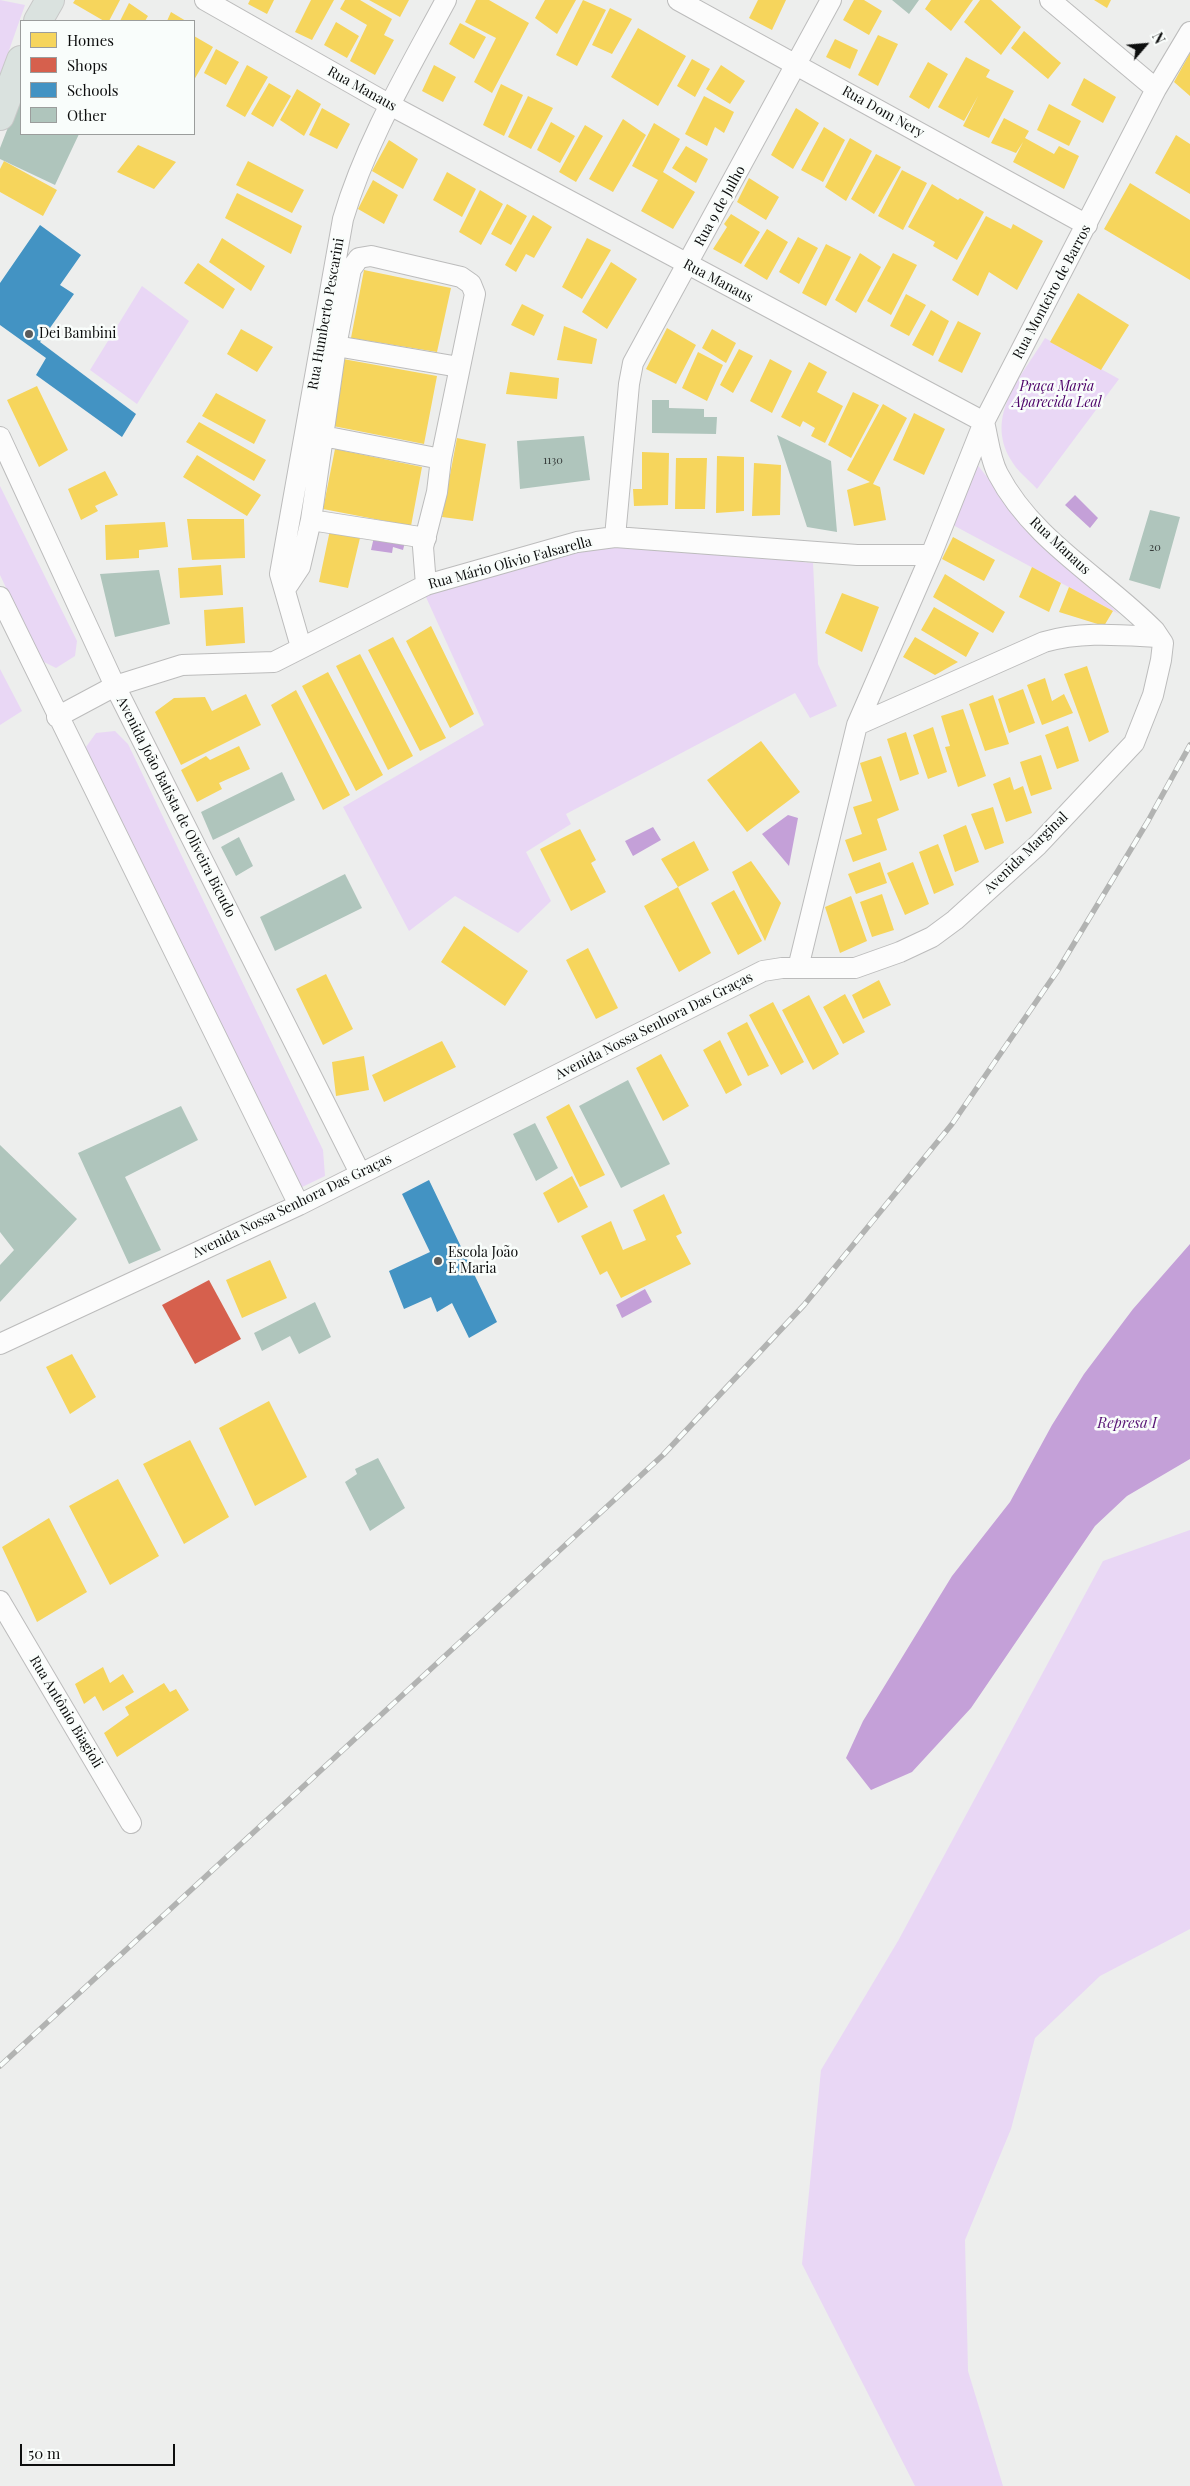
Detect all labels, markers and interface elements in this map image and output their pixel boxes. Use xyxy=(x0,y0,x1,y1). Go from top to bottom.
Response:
legend xyxy=(20,20,195,135)
north arrow xyxy=(1120,20,1170,70)
text: N xyxy=(1148,29,1170,47)
text: Homes xyxy=(67,30,114,50)
text: Shops xyxy=(67,55,108,75)
street label: Rua Manaus xyxy=(324,63,400,115)
text: Schools xyxy=(67,80,119,100)
street label: Rua Dom Nery xyxy=(839,83,927,141)
text: Other xyxy=(67,105,107,125)
street label: Rua 9 de Julho xyxy=(691,163,749,249)
street label: Rua Monteiro de Barros xyxy=(1010,222,1094,362)
street label: Rua Humberto Pescarini xyxy=(304,237,348,391)
street label: Rua Manaus xyxy=(680,256,756,306)
place label: Dei Bambini xyxy=(39,326,116,342)
marker: Dei Bambini xyxy=(23,328,35,340)
park label: Praça Maria Aparecida Leal xyxy=(1012,379,1102,412)
house number: 1130 xyxy=(543,454,563,468)
street label: Rua Manaus xyxy=(1026,514,1094,578)
street label: Rua Mário Olivio Falsarella xyxy=(426,533,594,593)
house number: 20 xyxy=(1149,541,1161,555)
street label: Avenida João Batista de Oliveira Bicudo xyxy=(113,694,239,920)
street label: Avenida Marginal xyxy=(981,809,1071,897)
street label: Avenida Nossa Senhora Das Graças xyxy=(552,969,756,1083)
street label: Avenida Nossa Senhora Das Graças xyxy=(190,1150,394,1262)
place label: Escola João E Maria xyxy=(448,1245,518,1278)
marker: Escola João E Maria xyxy=(432,1255,444,1267)
water label: Represa I xyxy=(1097,1414,1157,1432)
street label: Rua Antônio Biagioli xyxy=(26,1653,106,1771)
scale bar xyxy=(22,2434,178,2466)
text: 50 m xyxy=(28,2443,60,2463)

